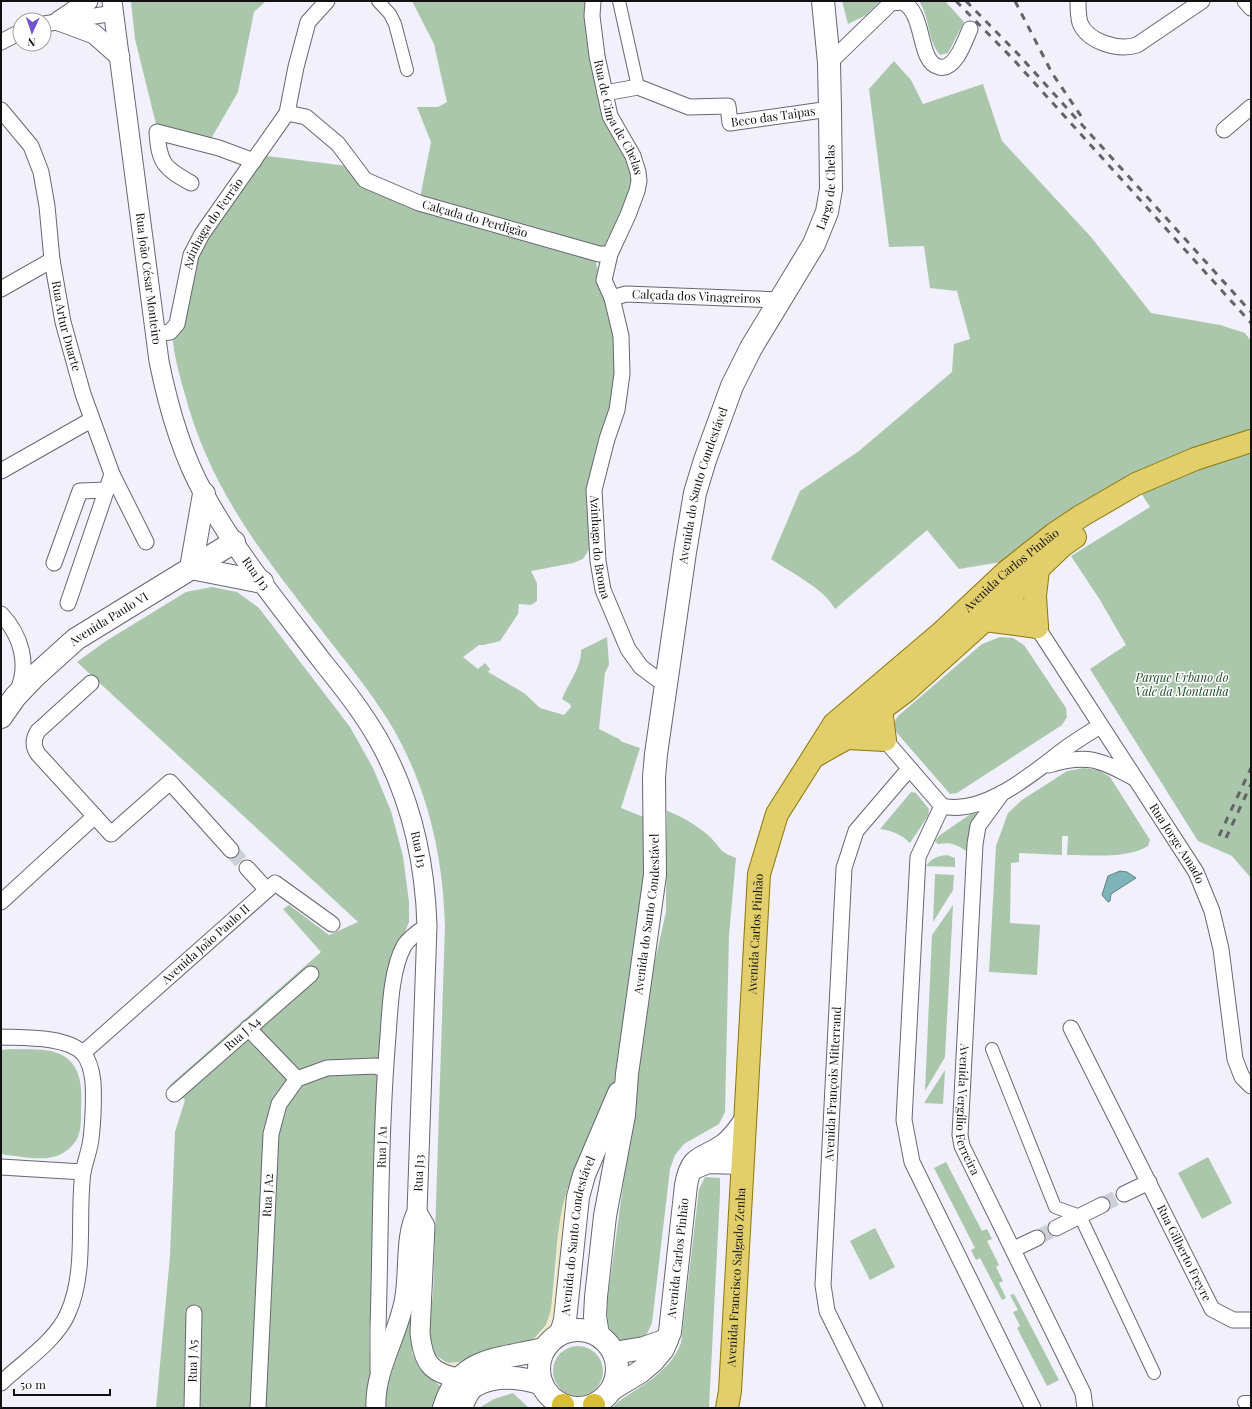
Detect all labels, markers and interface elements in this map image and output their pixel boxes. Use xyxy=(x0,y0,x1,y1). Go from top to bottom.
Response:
north arrow xyxy=(12,12,52,52)
text: N xyxy=(27,35,36,50)
street label: Rua de Cima de Chelas xyxy=(591,58,647,176)
street label: Beco das Taipas xyxy=(730,102,816,130)
street label: Largo de Chelas xyxy=(812,145,838,232)
street label: Azinhaga do Ferrão xyxy=(179,174,246,272)
street label: Calçada do Perdigão xyxy=(420,195,530,241)
street label: Rua João César Monteiro xyxy=(133,212,166,346)
street label: Rua Artur Duarte xyxy=(49,279,85,373)
street label: Calçada dos Vinagreiros xyxy=(632,285,761,306)
street label: Avenida do Santo Condestável xyxy=(674,404,731,566)
street label: Azinhaga do Broma xyxy=(587,494,615,601)
street label: Avenida Carlos Pinhão xyxy=(959,524,1062,616)
street label: Rua J13 xyxy=(239,553,274,593)
street label: Avenida Paulo VI xyxy=(64,588,151,649)
park label: Parque Urbano do Vale da Montanha xyxy=(1134,669,1229,699)
street label: Rua Jorge Amado xyxy=(1147,800,1209,886)
street label: Rua J13 xyxy=(408,829,431,869)
street label: Avenida do Santo Condestável xyxy=(629,833,662,996)
street label: Avenida Carlos Pinhão xyxy=(743,873,766,996)
street label: Avenida João Paulo II xyxy=(157,900,253,988)
street label: Avenida François Mitterrand xyxy=(820,1006,844,1162)
street label: Rua J A4 xyxy=(220,1013,264,1054)
street label: Avenida Vergílio Ferreira xyxy=(953,1042,984,1177)
street label: Rua J A1 xyxy=(372,1125,390,1168)
street label: Avenida do Santo Condestável xyxy=(556,1153,598,1317)
street label: Rua J13 xyxy=(409,1154,427,1192)
street label: Rua J A2 xyxy=(258,1173,276,1217)
street label: Avenida Francisco Salgado Zenha xyxy=(722,1187,748,1368)
street label: Avenida Carlos Pinhão xyxy=(662,1197,692,1320)
street label: Rua Gilberto Freyre xyxy=(1154,1202,1216,1304)
street label: Rua J A5 xyxy=(184,1339,200,1382)
scale bar xyxy=(14,1371,110,1397)
text: 50 m xyxy=(20,1376,46,1392)

